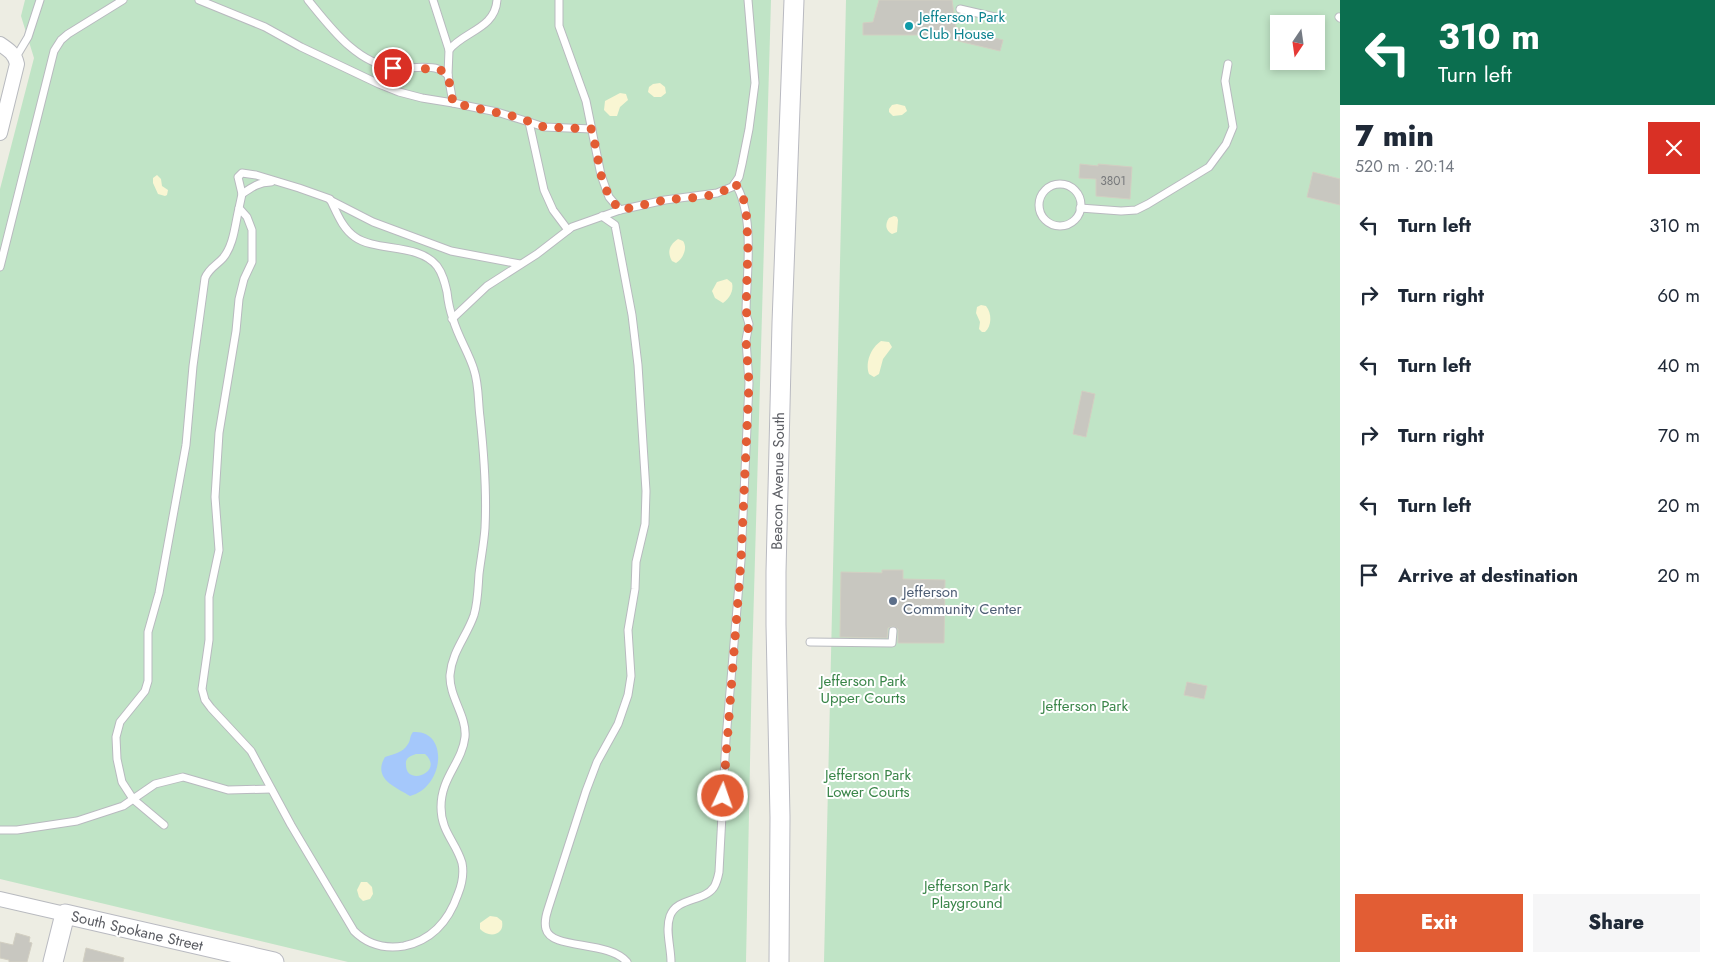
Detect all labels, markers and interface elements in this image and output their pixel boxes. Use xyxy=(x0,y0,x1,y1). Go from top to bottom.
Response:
place label: Jefferson Park Club House xyxy=(917,6,1006,45)
text: 310 m xyxy=(1438,12,1540,62)
north arrow xyxy=(1270,15,1325,70)
map controls xyxy=(1270,15,1325,70)
marker: Jefferson Park Club House xyxy=(903,20,915,32)
icon: left xyxy=(1355,20,1420,85)
pin xyxy=(372,47,414,89)
icon: arrive xyxy=(379,54,407,82)
text: Turn left xyxy=(1438,58,1512,90)
text: 7 min xyxy=(1355,114,1434,157)
button: close xyxy=(1648,122,1700,174)
text: 520 m · 20:14 xyxy=(1355,155,1454,178)
house number: 3801 xyxy=(1100,172,1126,190)
icon: left xyxy=(1355,211,1383,239)
text: Turn left xyxy=(1398,212,1471,239)
text: 310 m xyxy=(1649,212,1700,239)
icon: right xyxy=(1355,281,1383,309)
text: Turn right xyxy=(1398,282,1484,309)
text: 60 m xyxy=(1657,282,1700,309)
icon: left xyxy=(1355,351,1383,379)
text: Turn left xyxy=(1398,352,1471,379)
text: 40 m xyxy=(1657,352,1700,379)
street label: Beacon Avenue South xyxy=(766,412,790,550)
icon: right xyxy=(1355,421,1383,449)
text: Turn right xyxy=(1398,422,1484,449)
text: 70 m xyxy=(1658,422,1700,449)
icon: left xyxy=(1355,491,1383,519)
text: Turn left xyxy=(1398,492,1471,519)
text: 20 m xyxy=(1657,492,1700,519)
icon: arrive xyxy=(1355,561,1383,589)
text: Arrive at destination xyxy=(1398,562,1578,589)
text: 20 m xyxy=(1657,562,1700,589)
place label: Jefferson Community Center xyxy=(901,581,1022,620)
marker: Jefferson Community Center xyxy=(887,595,899,607)
park label: Jefferson Park Upper Courts xyxy=(818,670,906,709)
park label: Jefferson Park xyxy=(1040,695,1128,717)
park label: Jefferson Park Lower Courts xyxy=(823,764,911,803)
position arrow xyxy=(696,769,748,821)
park label: Jefferson Park Playground xyxy=(922,875,1010,914)
button: Exit xyxy=(1355,894,1523,952)
button: Share xyxy=(1533,894,1700,952)
street label: South Spokane Street xyxy=(69,905,206,957)

